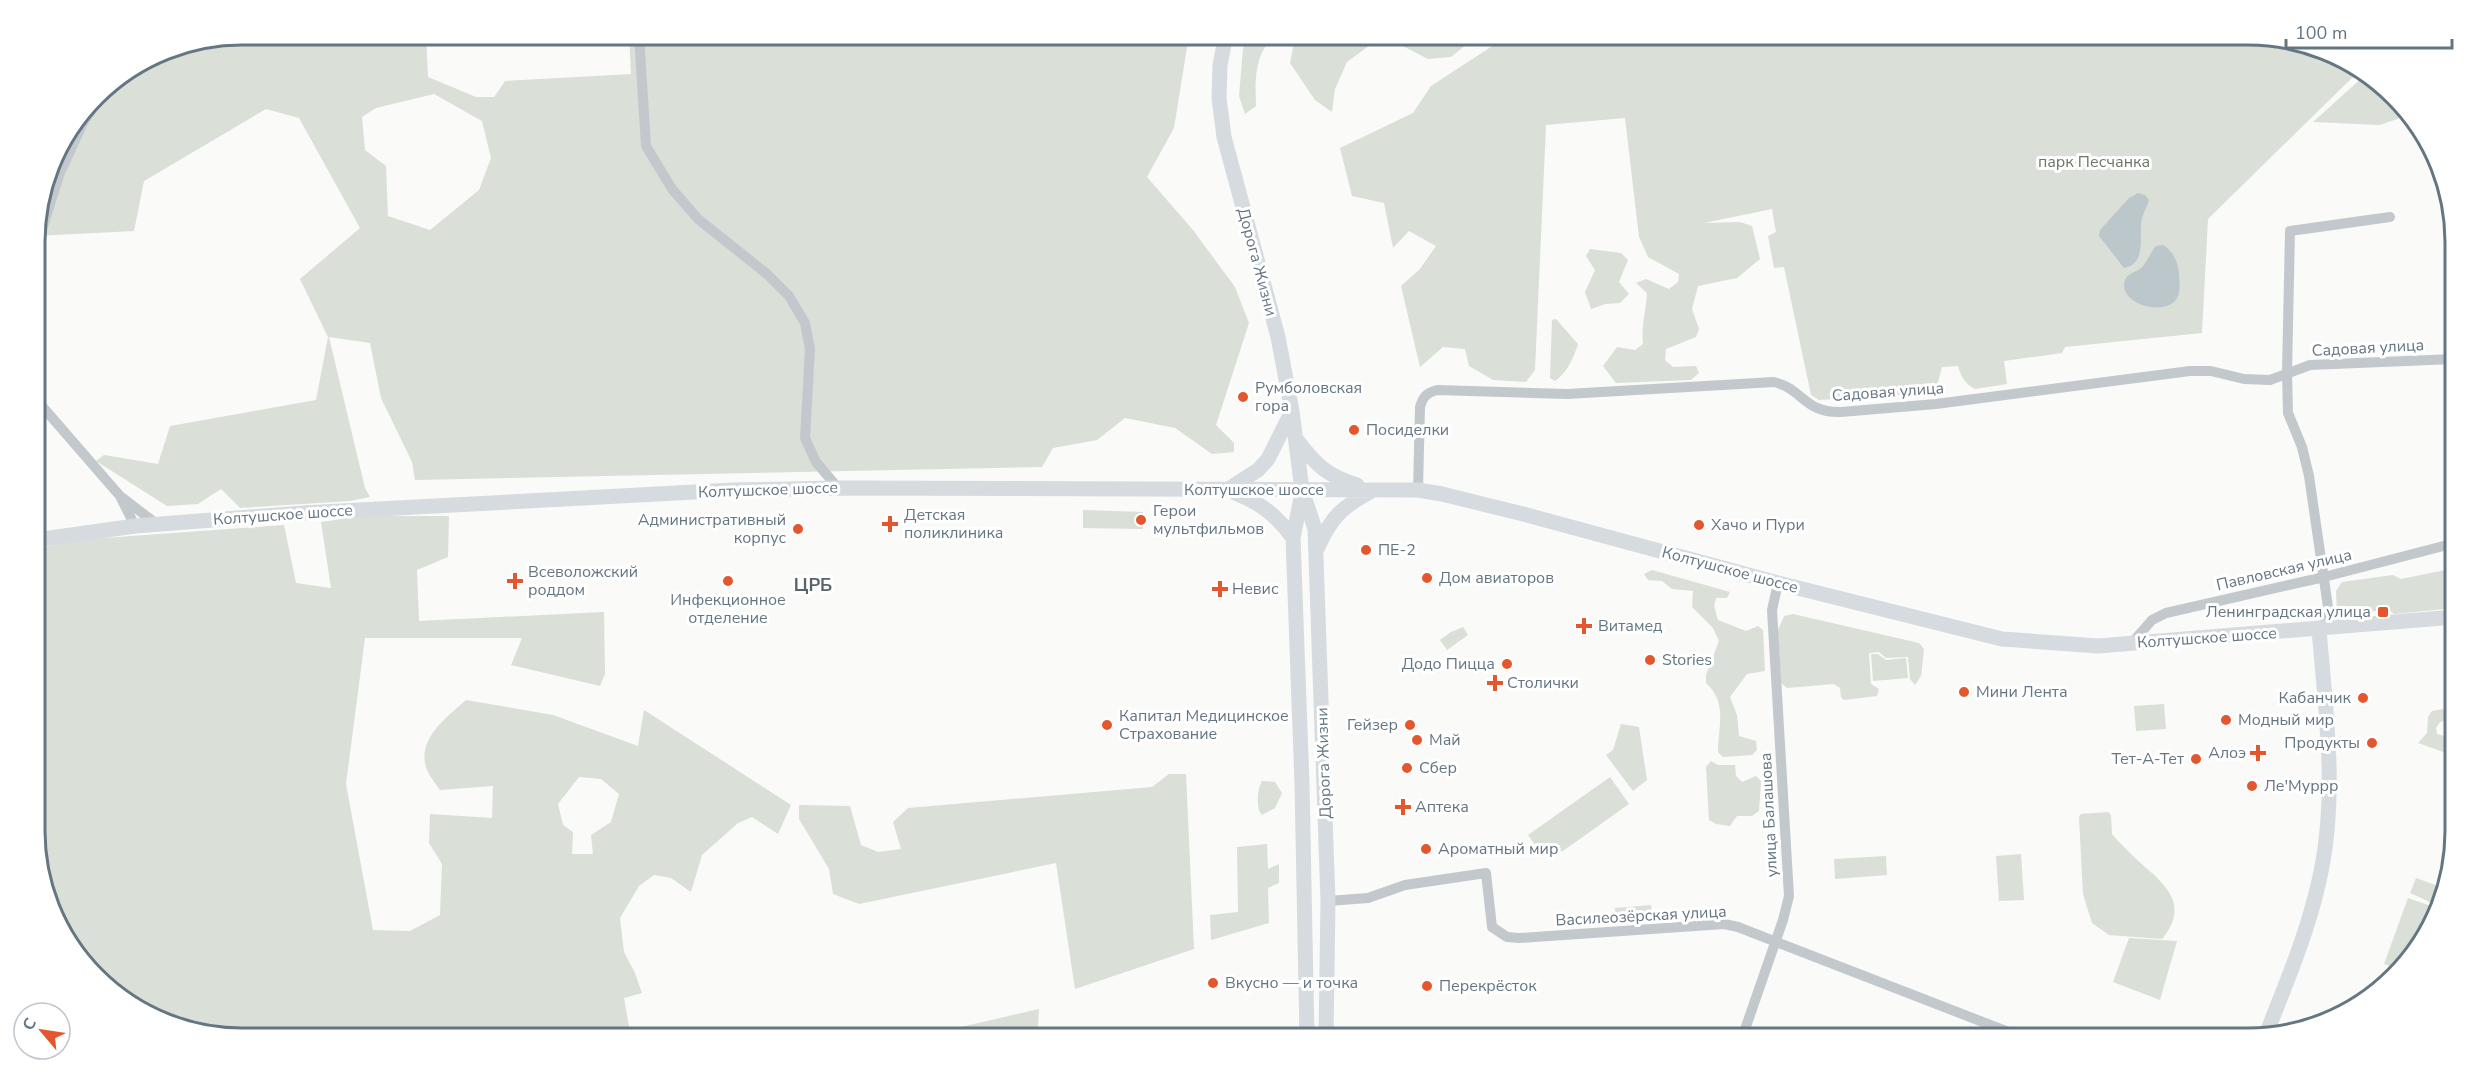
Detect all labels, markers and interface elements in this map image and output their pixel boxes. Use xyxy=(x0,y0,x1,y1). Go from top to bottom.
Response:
scale bar xyxy=(2286,12,2452,50)
text: 100 m xyxy=(2295,21,2347,45)
park label: парк Песчанка xyxy=(2038,151,2150,173)
street label: Дорога Жизни xyxy=(1232,205,1282,319)
street label: Садовая улица xyxy=(2311,334,2425,362)
place label: Румболовская гора xyxy=(1255,377,1362,417)
street label: Садовая улица xyxy=(1831,377,1945,407)
marker: Румболовская гора xyxy=(1236,390,1250,404)
place label: Посиделки xyxy=(1366,419,1449,441)
marker: Посиделки xyxy=(1347,423,1361,437)
street label: Колтушское шоссе xyxy=(698,477,838,503)
street label: Колтушское шоссе xyxy=(1184,479,1324,501)
street label: Колтушское шоссе xyxy=(212,499,354,531)
place label: Герои мультфильмов xyxy=(1153,500,1264,540)
place label: Детская поликлиника xyxy=(904,504,1004,544)
place label: Административный корпус xyxy=(638,509,786,549)
marker: Герои мультфильмов xyxy=(1134,513,1148,527)
place label: Хачо и Пури xyxy=(1711,514,1805,536)
marker: Детская поликлиника xyxy=(881,515,899,533)
marker: Хачо и Пури xyxy=(1692,518,1706,532)
marker: Административный корпус xyxy=(791,522,805,536)
place label: ПЕ-2 xyxy=(1378,539,1416,561)
street label: Колтушское шоссе xyxy=(1660,541,1800,599)
marker: ПЕ-2 xyxy=(1359,543,1373,557)
street label: Павловская улица xyxy=(2214,544,2354,596)
place label: Всеволожский роддом xyxy=(528,561,638,601)
place label: Дом авиаторов xyxy=(1439,567,1554,589)
marker: Дом авиаторов xyxy=(1420,571,1434,585)
marker: Всеволожский роддом xyxy=(506,572,524,590)
district label: ЦРБ xyxy=(794,573,832,597)
marker: Инфекционное отделение xyxy=(721,574,735,588)
place label: Невис xyxy=(1232,578,1279,600)
marker: Невис xyxy=(1213,582,1227,596)
place label: Инфекционное отделение xyxy=(670,589,786,629)
place label: Ленинградская улица xyxy=(2206,601,2371,623)
marker: Ленинградская улица xyxy=(2376,605,2390,619)
place label: Витамед xyxy=(1598,615,1663,637)
marker: Витамед xyxy=(1575,617,1593,635)
street label: Колтушское шоссе xyxy=(2136,622,2278,654)
place label: Stories xyxy=(1662,649,1712,671)
place label: Додо Пицца xyxy=(1402,653,1495,675)
marker: Stories xyxy=(1643,653,1657,667)
marker: Додо Пицца xyxy=(1500,657,1514,671)
place label: Столички xyxy=(1507,672,1579,694)
marker: Столички xyxy=(1488,676,1502,690)
place label: Мини Лента xyxy=(1976,681,2068,703)
marker: Мини Лента xyxy=(1957,685,1971,699)
place label: Кабанчик xyxy=(2278,687,2352,709)
marker: Кабанчик xyxy=(2356,691,2370,705)
place label: Капитал Медицинское Страхование xyxy=(1119,705,1289,745)
street label: Дорога Жизни xyxy=(1311,707,1337,819)
place label: Модный мир xyxy=(2238,709,2334,731)
marker: Модный мир xyxy=(2219,713,2233,727)
place label: Гейзер xyxy=(1347,714,1398,736)
marker: Капитал Медицинское Страхование xyxy=(1100,718,1114,732)
marker: Гейзер xyxy=(1403,718,1417,732)
place label: Май xyxy=(1429,729,1461,751)
place label: Продукты xyxy=(2284,732,2360,754)
marker: Май xyxy=(1410,733,1424,747)
marker: Продукты xyxy=(2365,736,2379,750)
place label: Алоэ xyxy=(2208,742,2246,764)
marker: Алоэ xyxy=(2251,746,2265,760)
place label: Тет-А-Тет xyxy=(2112,748,2185,770)
street label: улица Балашова xyxy=(1755,752,1783,878)
marker: Тет-А-Тет xyxy=(2189,752,2203,766)
place label: Сбер xyxy=(1419,757,1457,779)
marker: Сбер xyxy=(1400,761,1414,775)
place label: Ле'Муррр xyxy=(2264,775,2339,797)
marker: Ле'Муррр xyxy=(2245,779,2259,793)
place label: Аптека xyxy=(1415,796,1469,818)
marker: Аптека xyxy=(1396,800,1410,814)
place label: Ароматный мир xyxy=(1438,838,1558,860)
marker: Ароматный мир xyxy=(1419,842,1433,856)
street label: Василеозёрская улица xyxy=(1555,901,1727,931)
place label: Вкусно — и точка xyxy=(1225,972,1358,994)
place label: Перекрёсток xyxy=(1439,975,1537,997)
marker: Вкусно — и точка xyxy=(1206,976,1220,990)
marker: Перекрёсток xyxy=(1420,979,1434,993)
north arrow xyxy=(12,1001,72,1061)
text: С xyxy=(17,1014,42,1034)

